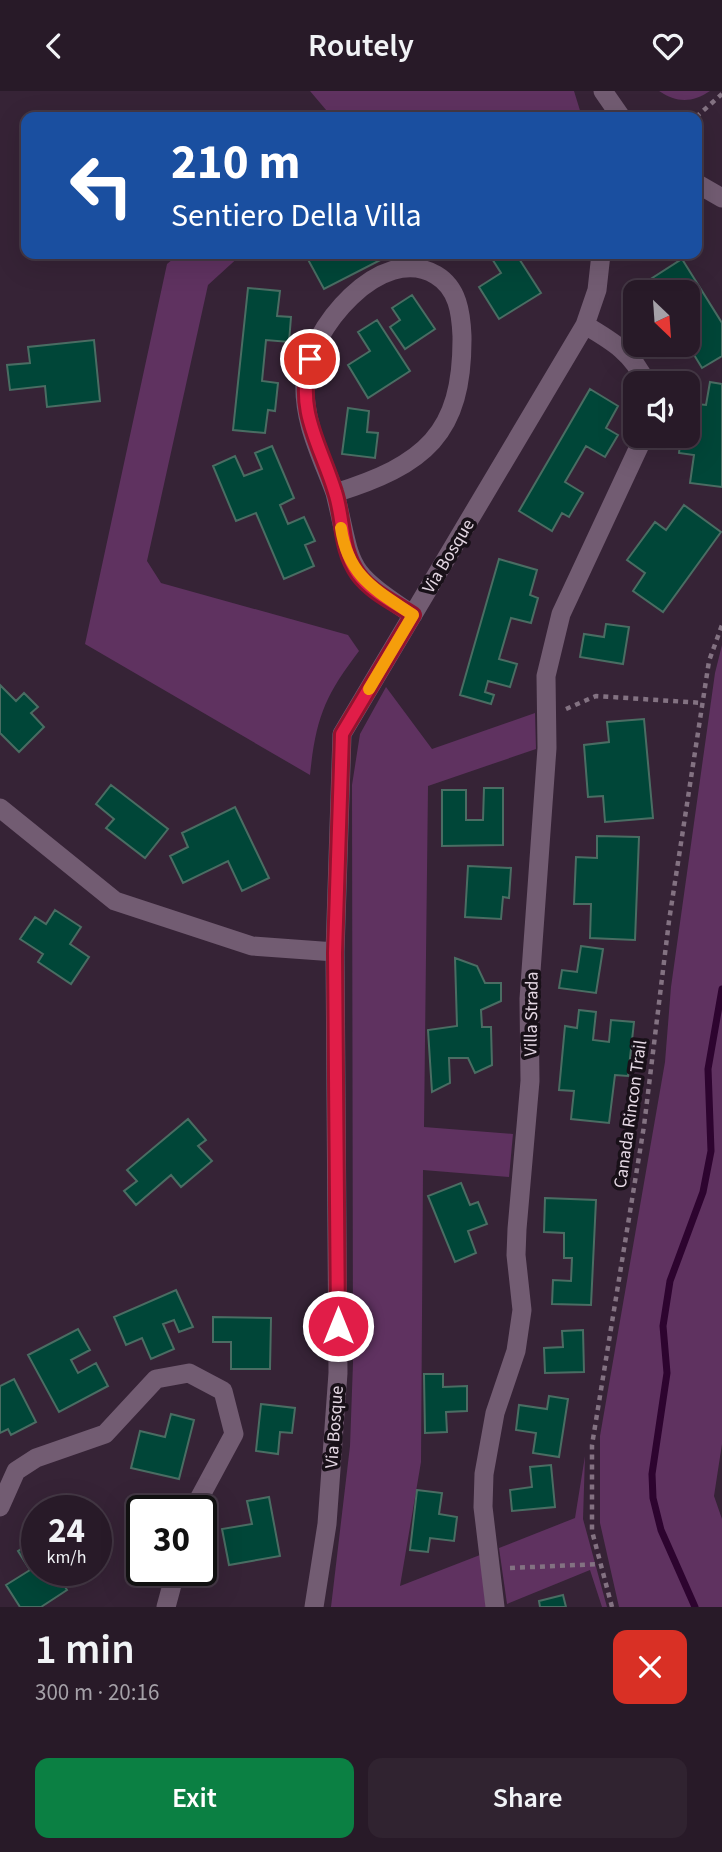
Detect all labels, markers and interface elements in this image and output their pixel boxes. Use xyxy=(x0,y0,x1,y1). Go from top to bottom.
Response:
text: Routely xyxy=(308,23,414,69)
icon: back xyxy=(35,27,73,65)
icon: heart xyxy=(649,27,687,65)
text: 210 m xyxy=(171,128,300,198)
icon: left xyxy=(56,140,147,231)
text: Sentiero Della Villa xyxy=(171,193,422,239)
north arrow xyxy=(623,280,700,357)
map controls xyxy=(623,280,700,448)
pin xyxy=(280,329,340,389)
icon: arrive xyxy=(291,340,329,378)
button: sound xyxy=(623,371,700,448)
street label: Via Bosque xyxy=(416,514,481,598)
street label: Villa Strada xyxy=(518,971,545,1057)
street label: Canada Rincon Trail xyxy=(608,1038,653,1190)
position arrow xyxy=(301,1289,375,1363)
street label: Via Bosque xyxy=(319,1385,350,1469)
speed limit sign: 30 xyxy=(126,1495,217,1586)
text: 24 xyxy=(48,1506,85,1556)
text: km/h xyxy=(47,1545,86,1570)
text: 1 min xyxy=(35,1620,135,1680)
button: close xyxy=(613,1630,687,1704)
text: 300 m · 20:16 xyxy=(35,1676,159,1709)
button: Exit xyxy=(35,1758,354,1838)
button: Share xyxy=(368,1758,687,1838)

